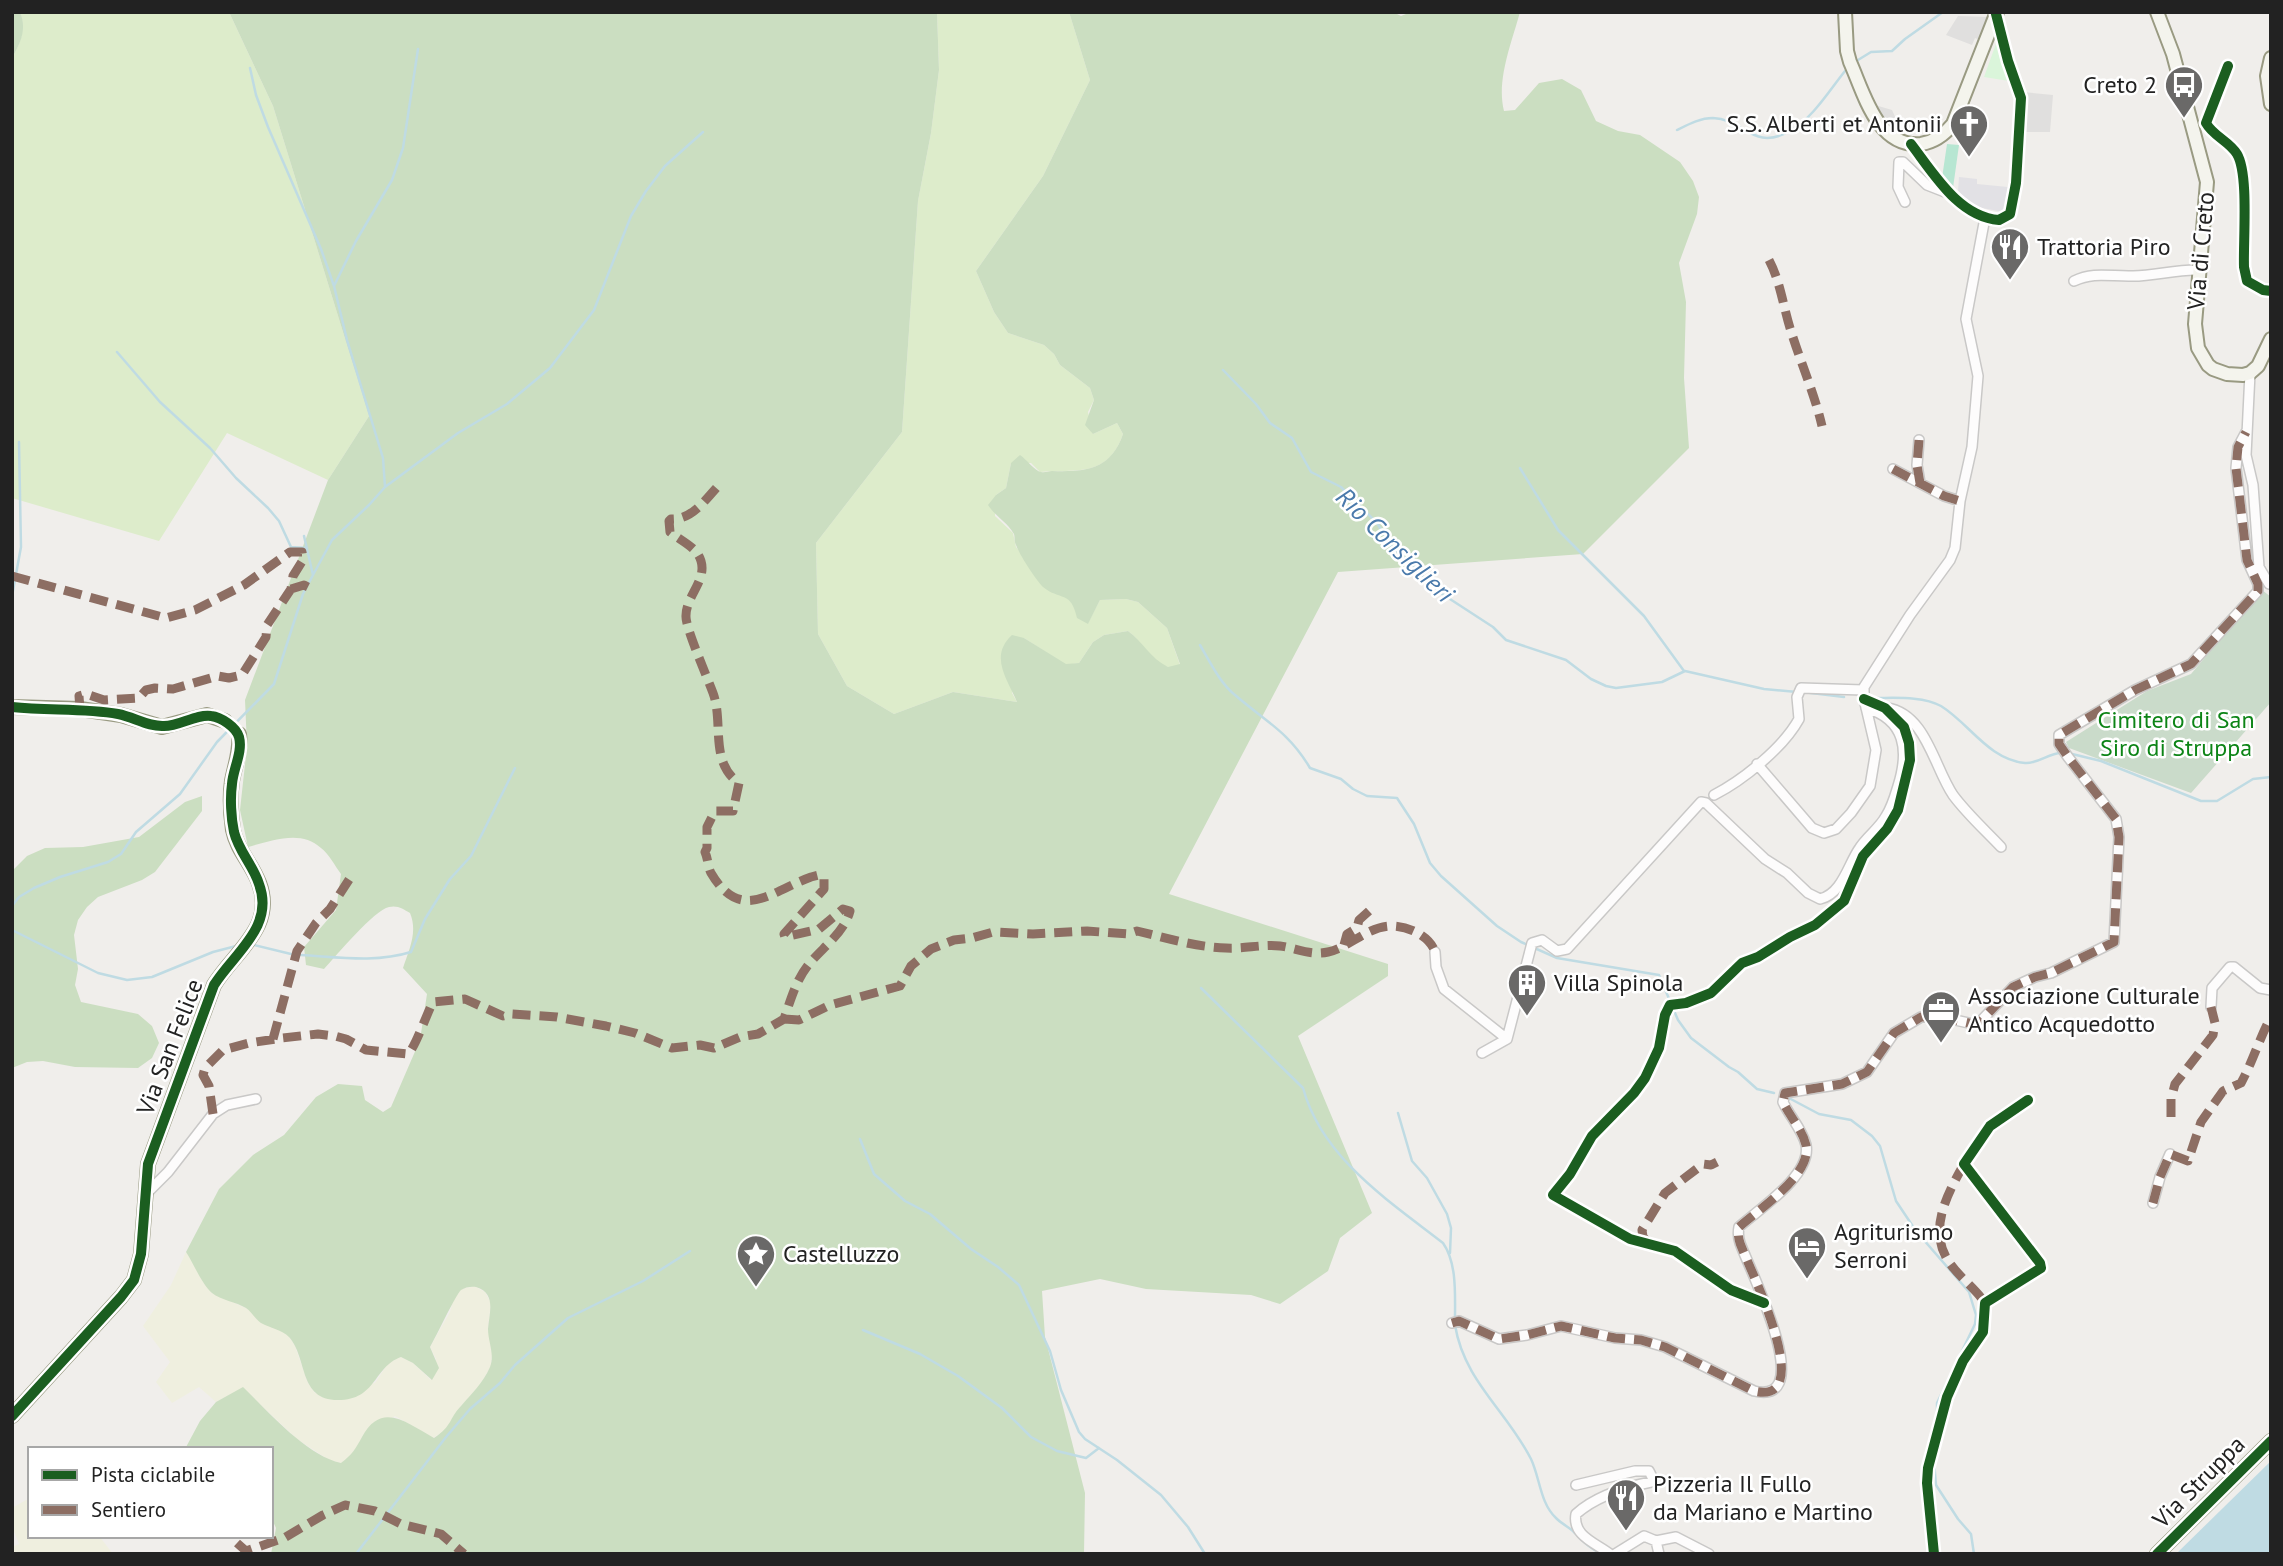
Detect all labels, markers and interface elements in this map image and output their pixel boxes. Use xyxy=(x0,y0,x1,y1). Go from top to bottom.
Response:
bus stop icon: Creto 2 xyxy=(2163,64,2205,119)
place label: Creto 2 xyxy=(2083,69,2157,100)
church icon: S.S. Alberti et Antonii xyxy=(1948,103,1990,158)
place label: S.S. Alberti et Antonii xyxy=(1727,108,1942,139)
street label: Via di Creto xyxy=(2180,191,2221,312)
restaurant icon: Trattoria Piro xyxy=(1989,226,2031,281)
place label: Trattoria Piro xyxy=(2037,231,2171,262)
water label: Rio Consiglieri xyxy=(1329,480,1462,610)
park label: Cimitero di San Siro di Struppa xyxy=(2097,704,2255,763)
building icon: Villa Spinola xyxy=(1506,962,1548,1017)
place label: Villa Spinola xyxy=(1553,967,1683,998)
street label: Via San Felice xyxy=(129,974,210,1120)
place label: Associazione Culturale Antico Acquedotto xyxy=(1968,980,2200,1039)
office icon: Associazione Culturale Antico Acquedotto xyxy=(1920,989,1962,1044)
place label: Agriturismo Serroni xyxy=(1834,1216,1953,1275)
hotel icon: Agriturismo Serroni xyxy=(1786,1225,1828,1280)
place icon: Castelluzzo xyxy=(735,1233,777,1288)
place label: Castelluzzo xyxy=(783,1238,899,1269)
street label: Via Struppa xyxy=(2145,1429,2251,1535)
legend xyxy=(28,1447,273,1538)
text: Pista ciclabile xyxy=(91,1461,215,1488)
place label: Pizzeria Il Fullo da Mariano e Martino xyxy=(1653,1468,1873,1527)
restaurant icon: Pizzeria Il Fullo da Mariano e Martino xyxy=(1605,1477,1647,1532)
text: Sentiero xyxy=(91,1496,166,1523)

